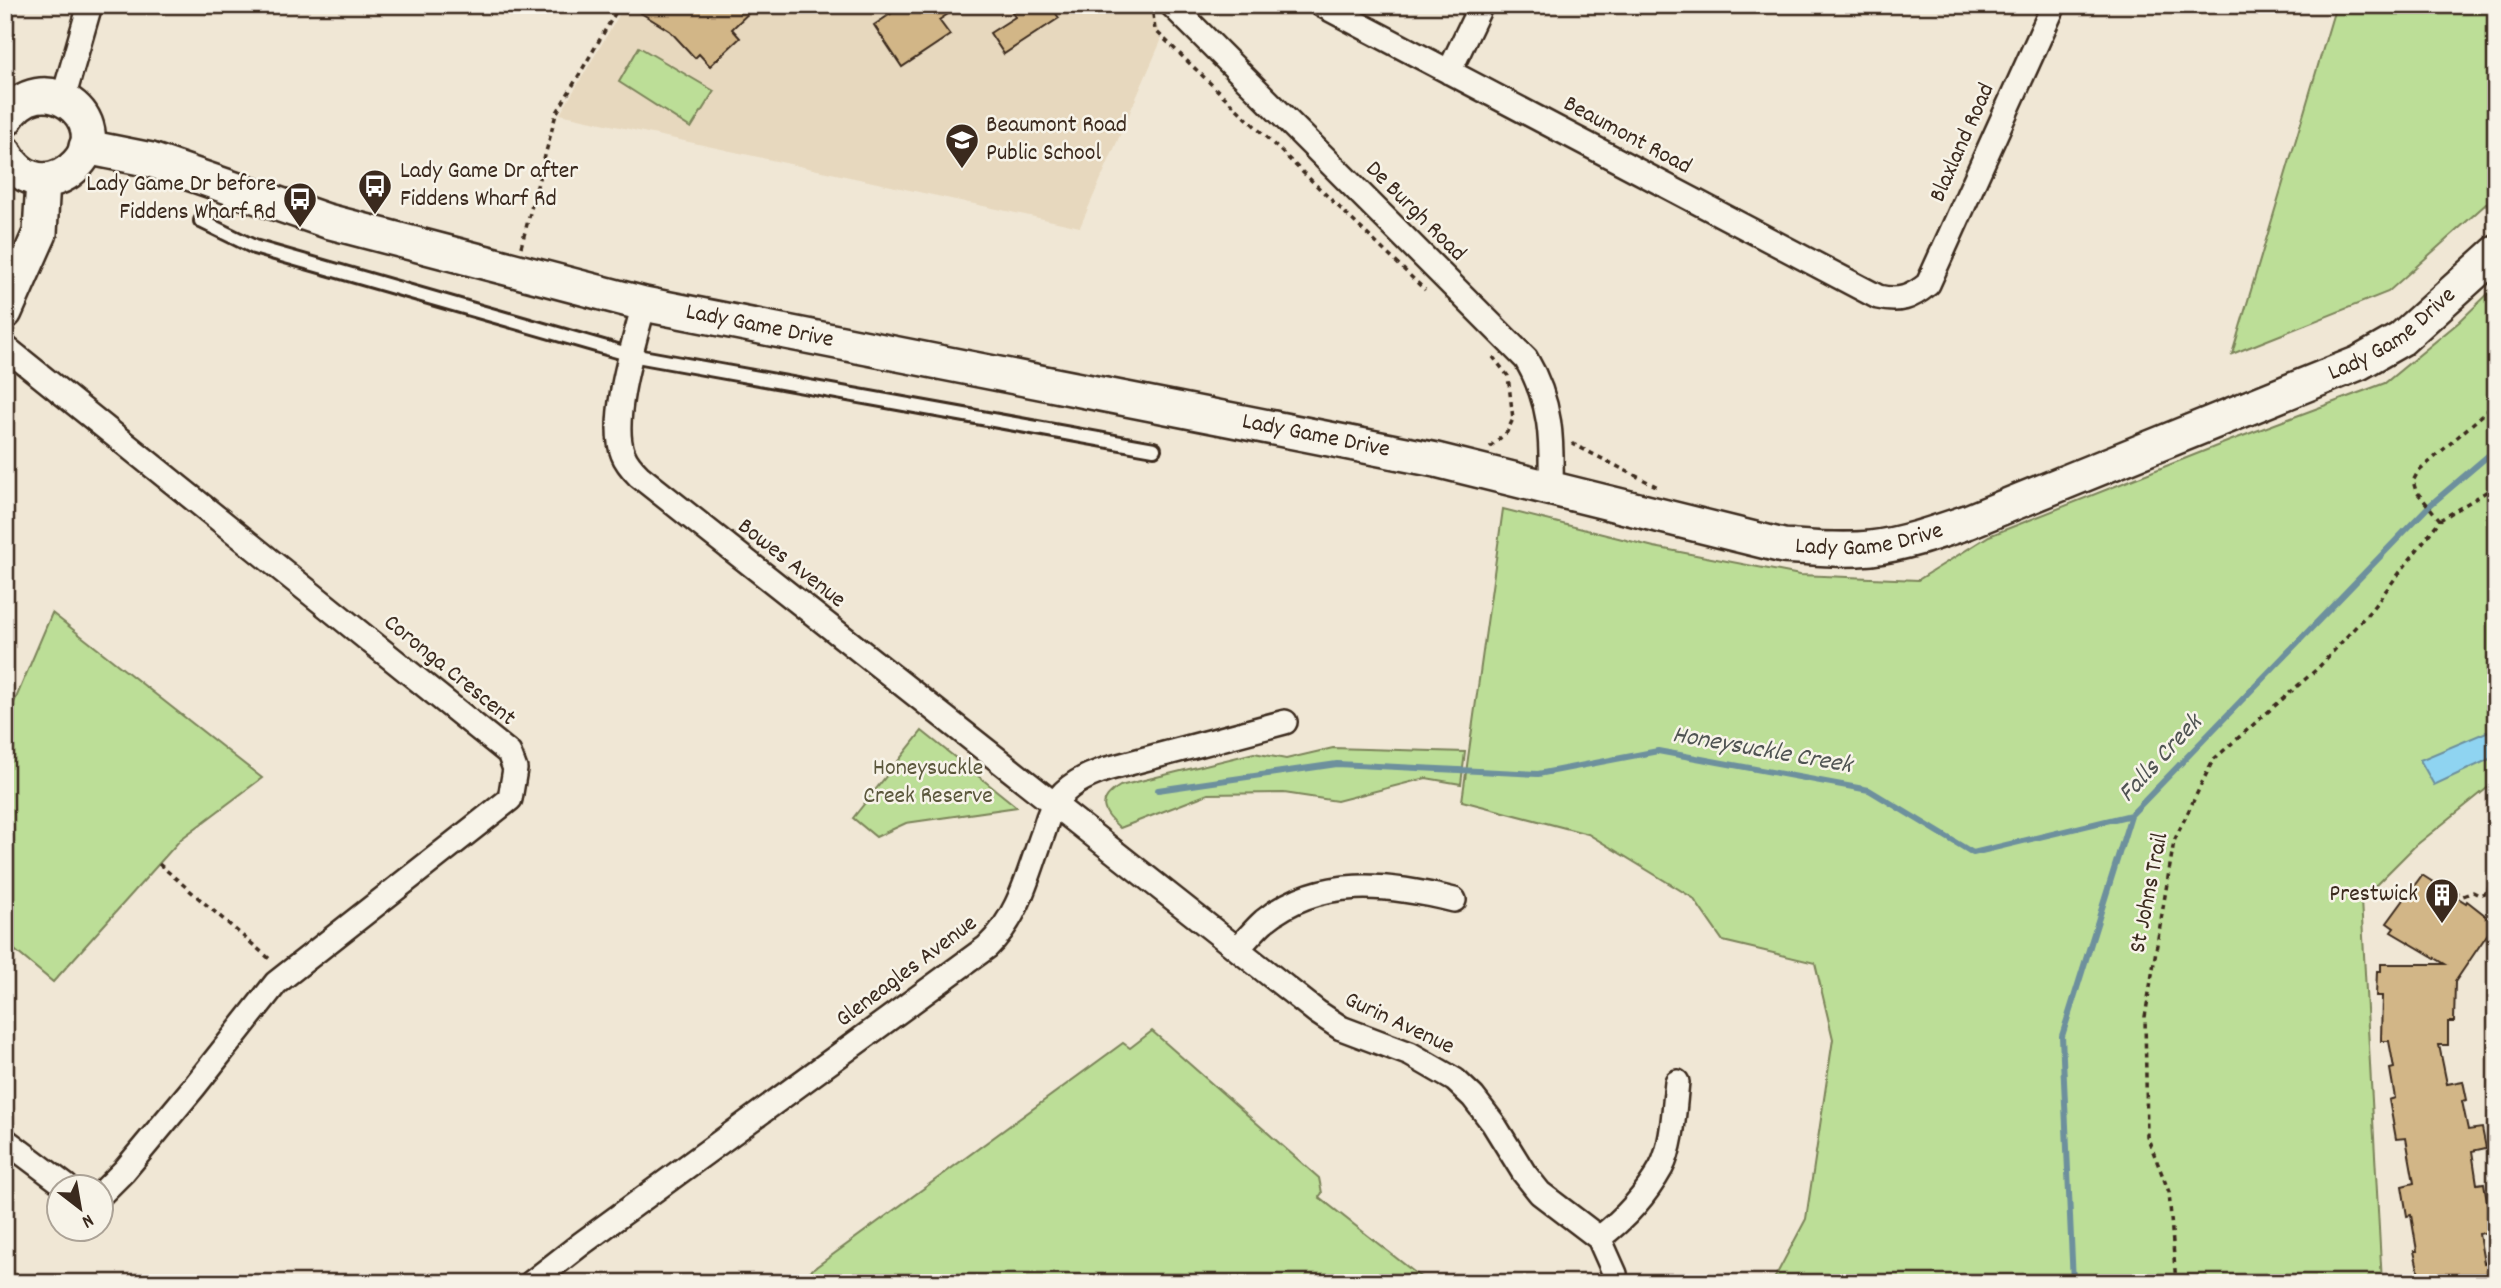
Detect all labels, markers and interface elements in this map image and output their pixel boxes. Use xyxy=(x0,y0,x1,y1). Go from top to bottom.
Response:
street label: Blaxland Road xyxy=(1922,78,2004,208)
street label: Beaumont Road xyxy=(1557,88,1697,184)
place label: Beaumont Road Public School xyxy=(986,109,1127,171)
school or university icon: Beaumont Road Public School xyxy=(943,121,981,170)
street label: De Burgh Road xyxy=(1357,154,1473,270)
place label: Lady Game Dr after Fiddens Wharf Rd xyxy=(400,155,578,217)
bus stop icon: Lady Game Dr after Fiddens Wharf Rd xyxy=(356,167,394,216)
place label: Lady Game Dr before Fiddens Wharf Rd xyxy=(86,168,276,230)
bus stop icon: Lady Game Dr before Fiddens Wharf Rd xyxy=(281,180,319,229)
street label: Lady Game Drive xyxy=(2323,280,2464,391)
street label: Lady Game Drive xyxy=(683,296,836,358)
street label: Lady Game Drive xyxy=(1239,405,1393,467)
street label: Bowes Avenue xyxy=(730,511,852,617)
street label: Lady Game Drive xyxy=(1794,514,1948,566)
street label: Coronga Crescent xyxy=(375,607,523,735)
water label: Falls Creek xyxy=(2110,705,2213,812)
water label: Honeysuckle Creek xyxy=(1669,717,1857,785)
park label: Honeysuckle Creek Reserve xyxy=(863,752,993,814)
street label: St Johns Trail xyxy=(2122,830,2178,956)
building icon: Prestwick xyxy=(2423,876,2461,925)
place label: Prestwick xyxy=(2329,878,2418,912)
street label: Gleneagles Avenue xyxy=(829,907,985,1037)
street label: Gurin Avenue xyxy=(1338,984,1460,1064)
north arrow xyxy=(46,1172,116,1242)
text: N xyxy=(76,1206,98,1234)

